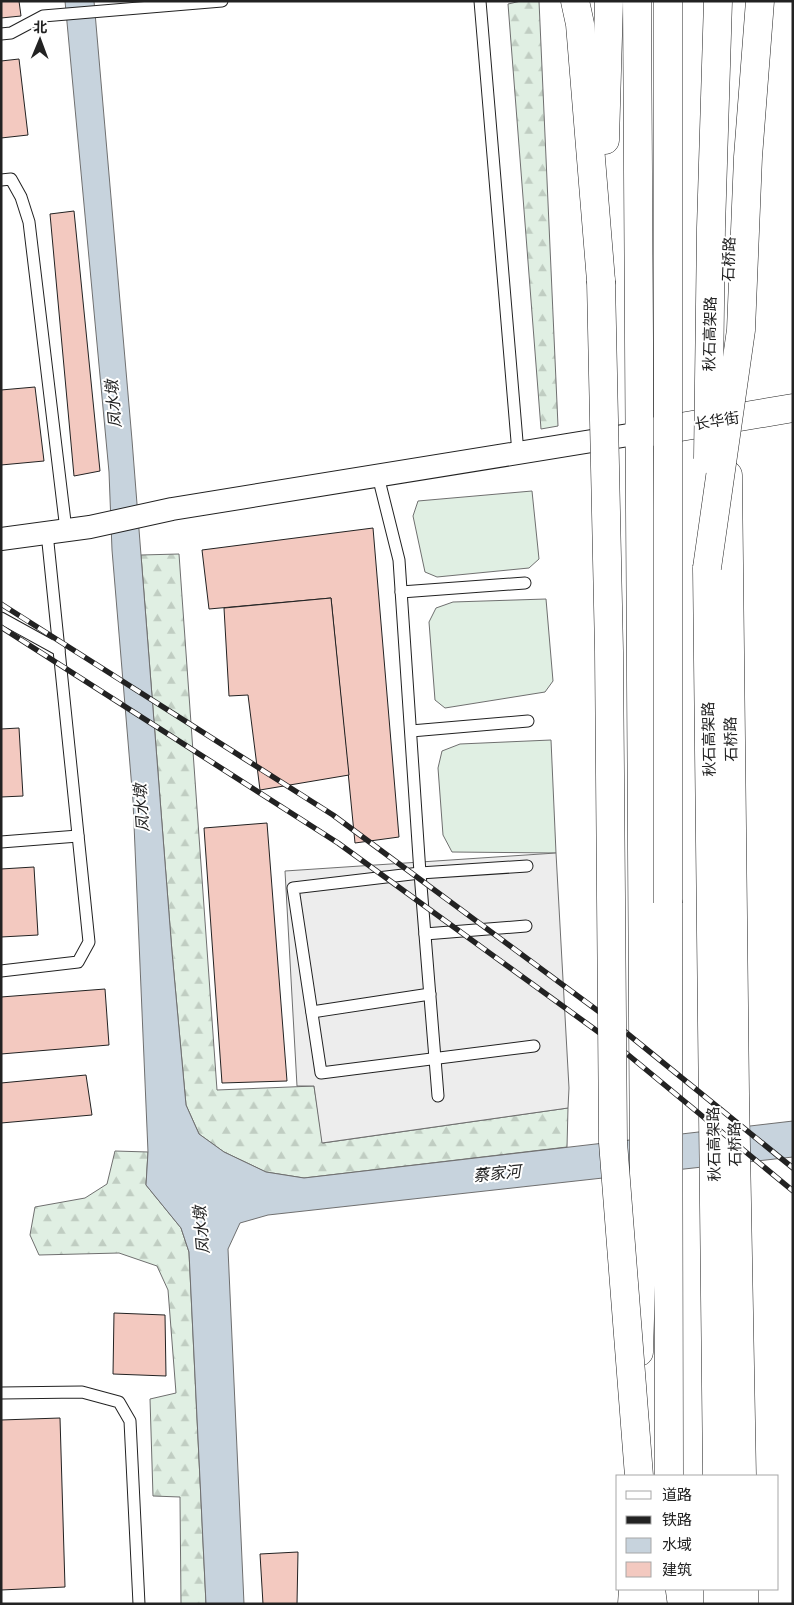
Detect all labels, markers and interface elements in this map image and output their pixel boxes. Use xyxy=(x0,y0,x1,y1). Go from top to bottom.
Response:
north arrow xyxy=(15,15,65,65)
text: 北 xyxy=(33,18,47,35)
street label: 石桥路 xyxy=(718,236,738,282)
street label: 秋石高架路 xyxy=(699,296,719,372)
water label: 凤水墩 xyxy=(101,377,124,429)
street label: 长华街 xyxy=(693,408,740,432)
street label: 秋石高架路 xyxy=(698,701,718,777)
street label: 石桥路 xyxy=(721,716,739,762)
water label: 凤水墩 xyxy=(129,781,152,833)
street label: 秋石高架路 xyxy=(703,1106,723,1182)
street label: 石桥路 xyxy=(725,1121,743,1167)
water label: 蔡家河 xyxy=(472,1160,525,1184)
water label: 凤水墩 xyxy=(189,1203,212,1255)
legend xyxy=(616,1475,779,1590)
text: 道路 xyxy=(662,1485,692,1503)
text: 铁路 xyxy=(662,1510,692,1528)
text: 水域 xyxy=(662,1535,692,1553)
text: 建筑 xyxy=(662,1560,692,1578)

